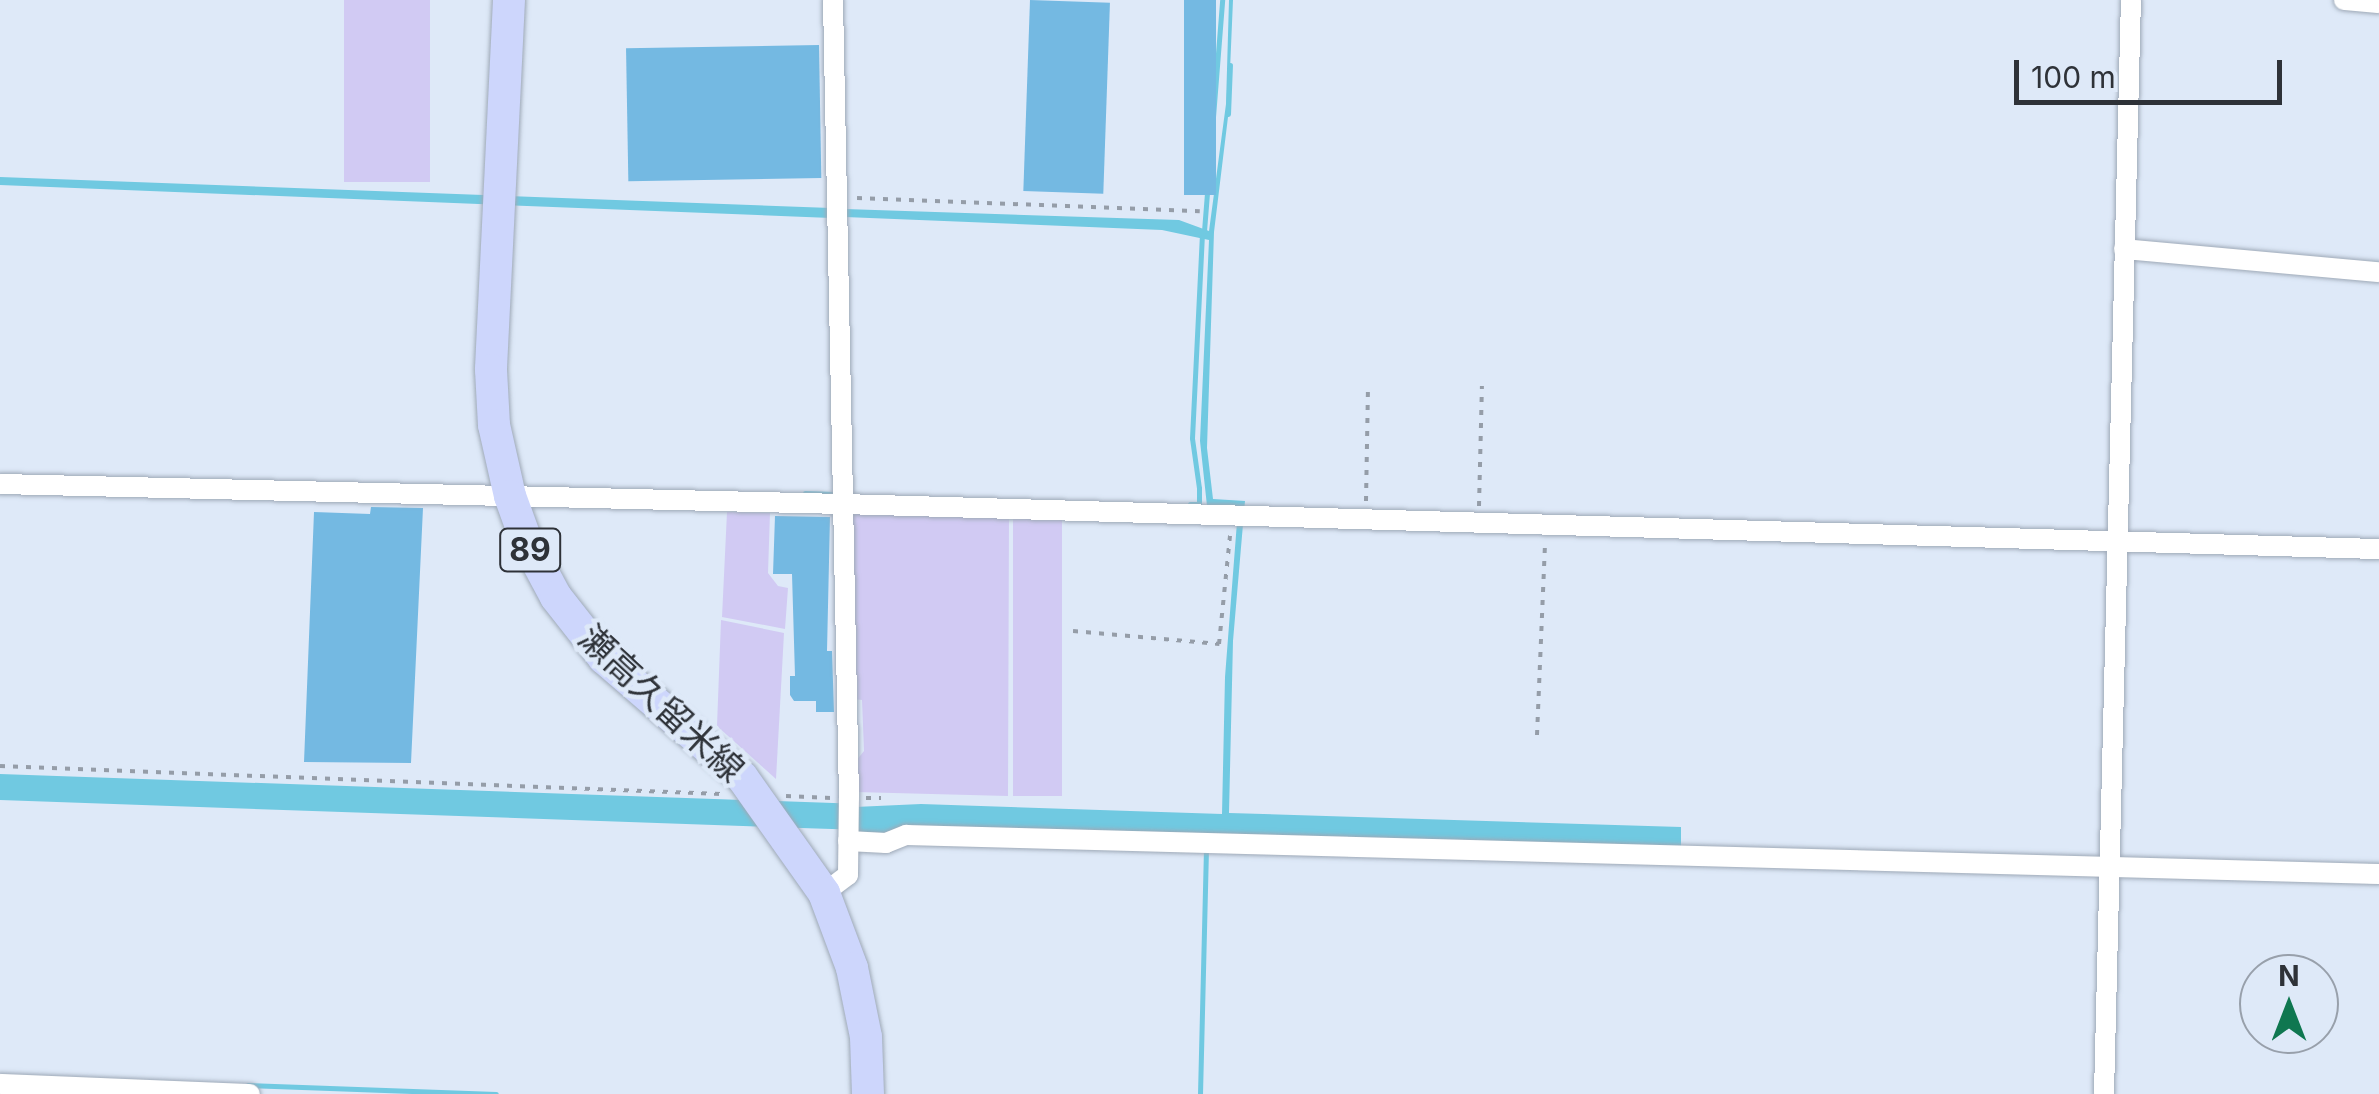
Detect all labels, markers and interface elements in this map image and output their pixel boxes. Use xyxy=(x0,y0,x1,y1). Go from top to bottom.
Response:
scale bar xyxy=(2019,40,2286,102)
text: 100 m xyxy=(2031,59,2116,95)
road number: 89 xyxy=(498,523,562,577)
street label: 瀬高久留米線 xyxy=(571,616,753,790)
north arrow xyxy=(2239,954,2339,1054)
text: N xyxy=(2278,959,2300,993)

